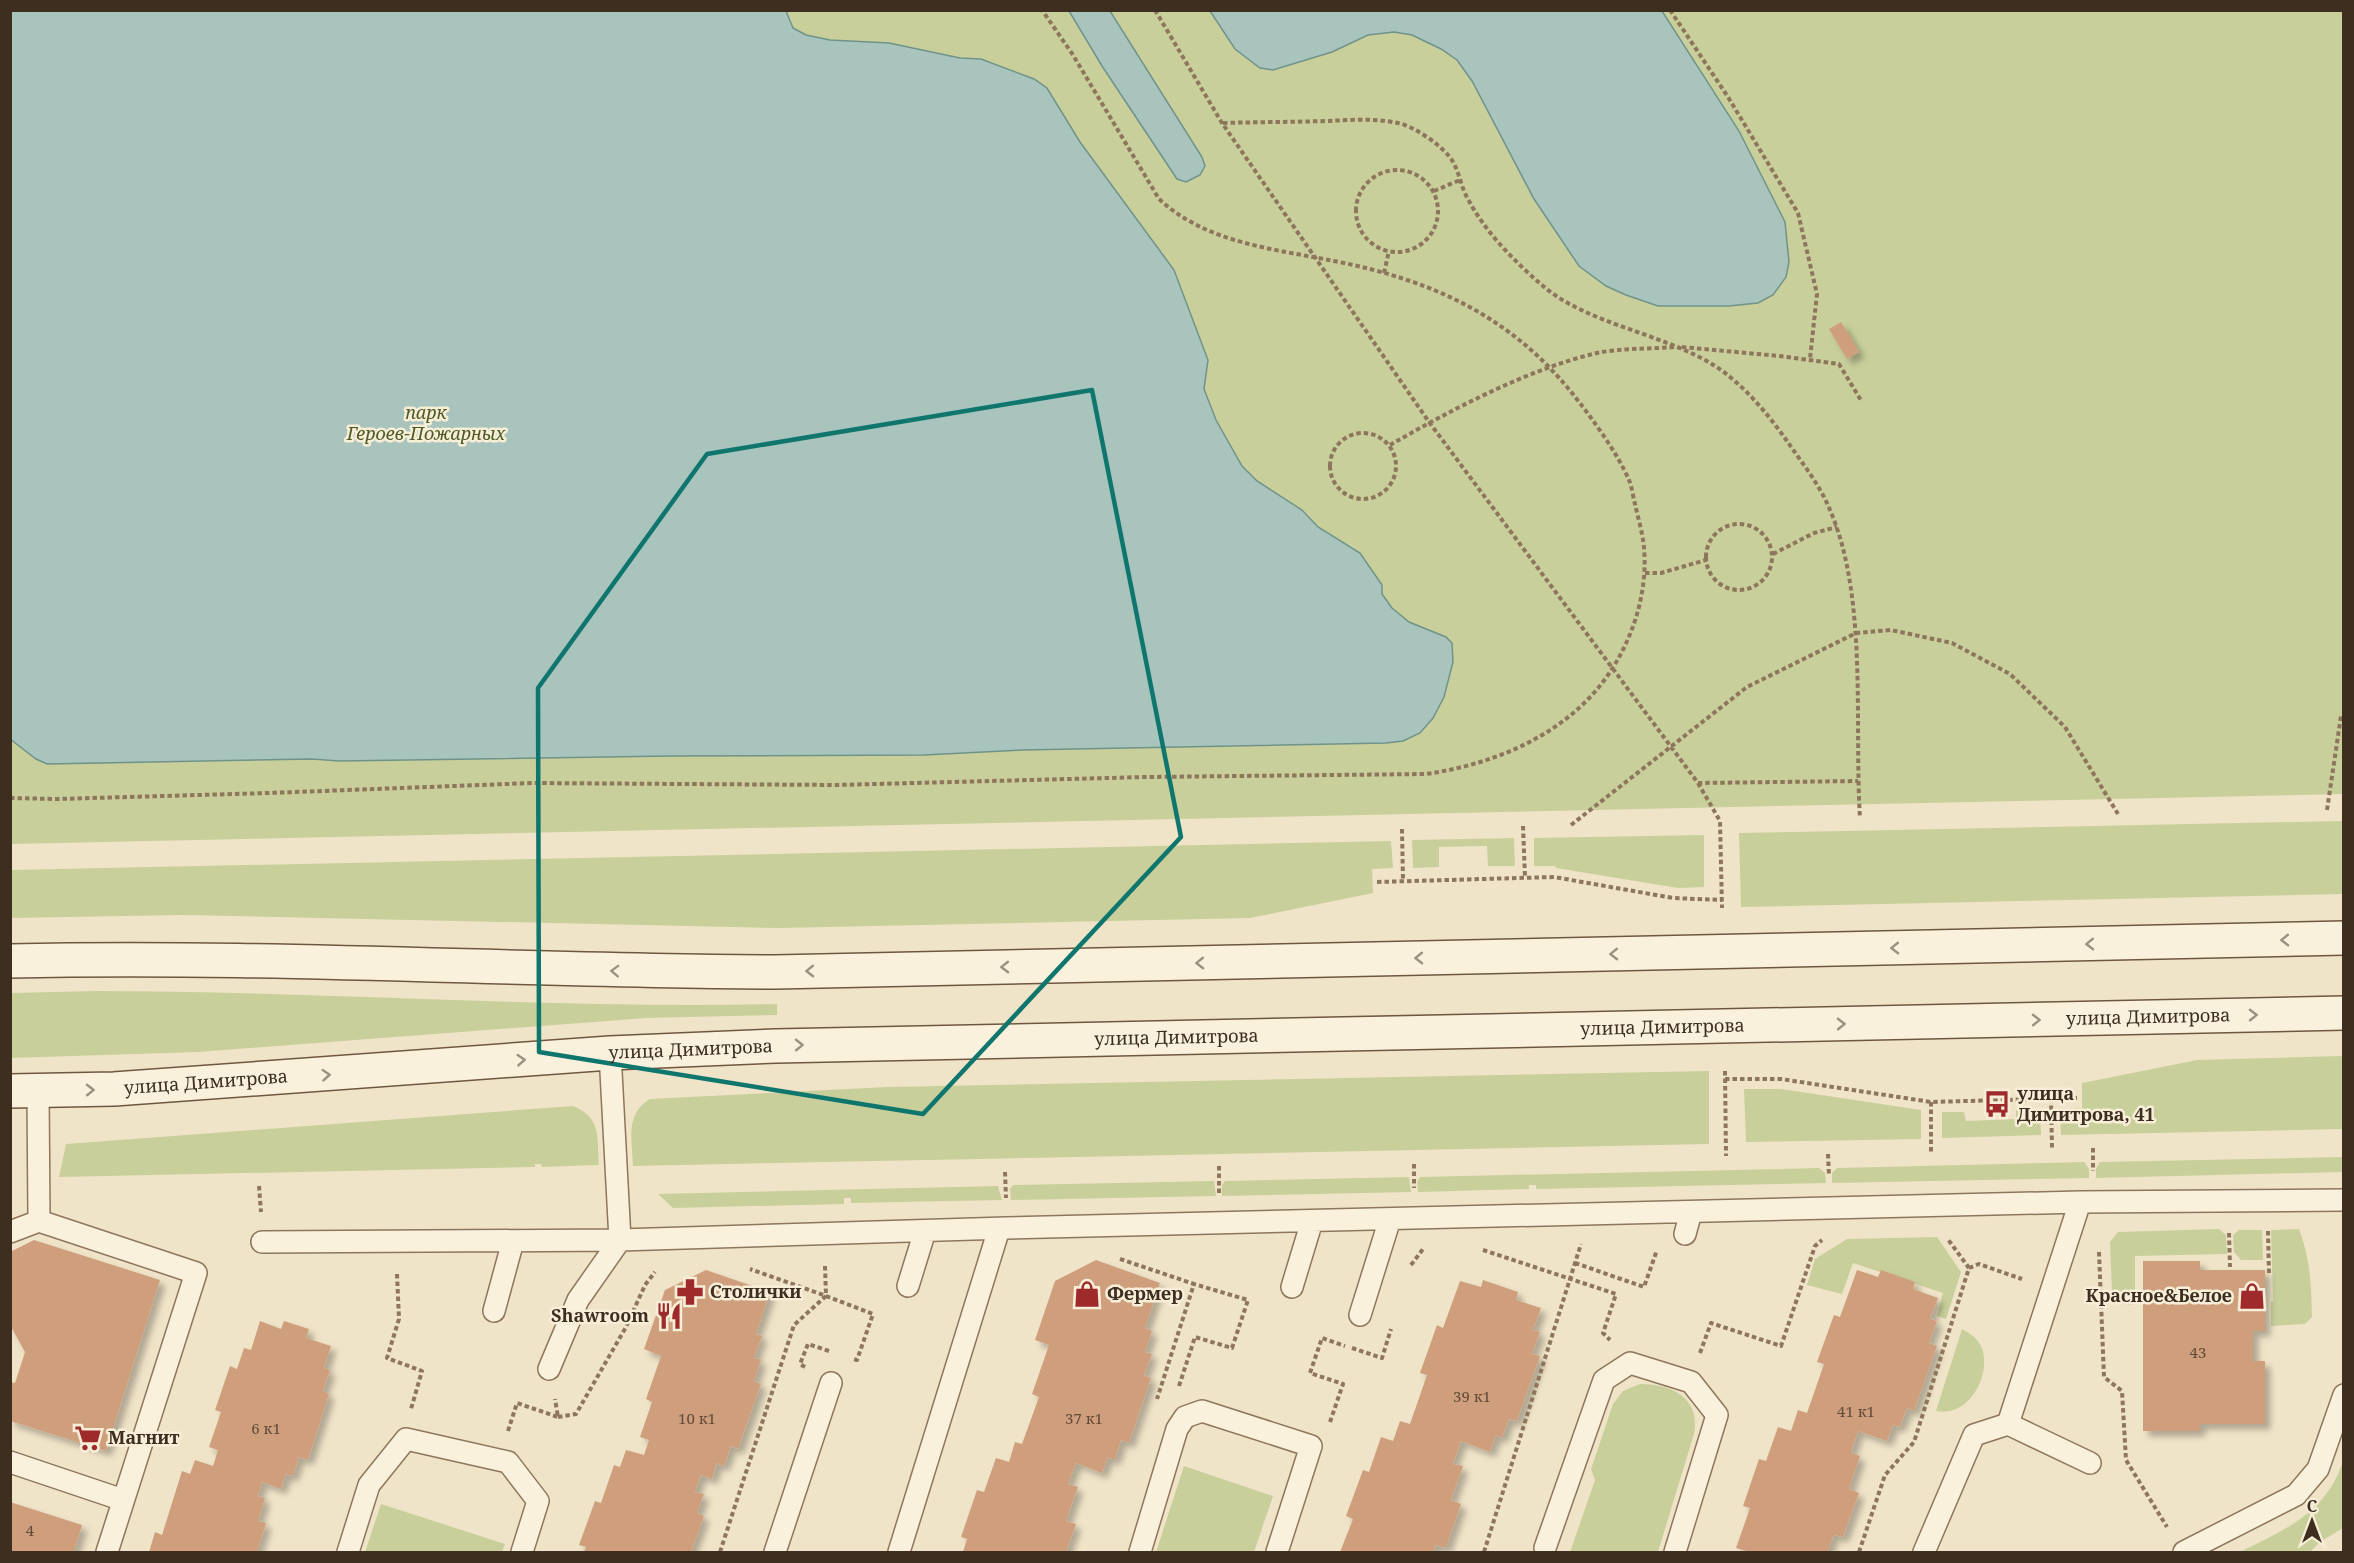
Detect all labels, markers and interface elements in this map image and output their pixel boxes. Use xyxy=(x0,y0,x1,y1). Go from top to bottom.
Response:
park label: парк Героев-Пожарных xyxy=(346,400,506,445)
one-way arrow xyxy=(2281,933,2290,946)
one-way arrow xyxy=(2086,938,2095,950)
one-way arrow xyxy=(1891,942,1900,954)
one-way arrow xyxy=(1610,947,1619,960)
one-way arrow xyxy=(1415,952,1424,964)
one-way arrow xyxy=(1195,957,1204,969)
one-way arrow xyxy=(1000,961,1009,973)
one-way arrow xyxy=(610,964,619,977)
one-way arrow xyxy=(805,965,814,977)
street label: улица Димитрова xyxy=(2066,1002,2231,1030)
one-way arrow xyxy=(2248,1009,2257,1021)
street label: улица Димитрова xyxy=(1580,1013,1745,1040)
one-way arrow xyxy=(2032,1013,2041,1026)
one-way arrow xyxy=(1837,1018,1846,1030)
street label: улица Димитрова xyxy=(1094,1023,1259,1050)
street label: улица Димитрова xyxy=(608,1033,773,1064)
one-way arrow xyxy=(795,1039,804,1051)
one-way arrow xyxy=(516,1054,525,1067)
street label: улица Димитрова xyxy=(123,1063,289,1099)
one-way arrow xyxy=(322,1069,331,1082)
place label: улица Димитрова, 41 xyxy=(2017,1081,2155,1126)
one-way arrow xyxy=(85,1084,94,1096)
bus stop icon: улица Димитрова, 41 xyxy=(1982,1089,2012,1119)
pharmacy icon: Столички xyxy=(675,1277,705,1307)
place label: Столички xyxy=(710,1279,802,1303)
shop icon: Фермер xyxy=(1072,1279,1102,1309)
place label: Фермер xyxy=(1107,1281,1183,1305)
shop icon: Красное&Белое xyxy=(2237,1281,2267,1311)
place label: Красное&Белое xyxy=(2086,1283,2232,1307)
restaurant icon: Shawroom xyxy=(654,1301,684,1331)
place label: Shawroom xyxy=(551,1303,649,1327)
house number: 43 xyxy=(2190,1342,2206,1362)
house number: 39 к1 xyxy=(1453,1386,1491,1406)
house number: 41 к1 xyxy=(1837,1401,1875,1421)
house number: 10 к1 xyxy=(678,1408,716,1428)
house number: 37 к1 xyxy=(1065,1408,1103,1428)
house number: 6 к1 xyxy=(251,1418,281,1438)
supermarket icon: Магнит xyxy=(73,1423,103,1453)
place label: Магнит xyxy=(108,1425,180,1449)
north arrow xyxy=(2282,1491,2342,1551)
text: С xyxy=(2307,1495,2317,1517)
house number: 4 xyxy=(26,1520,35,1540)

